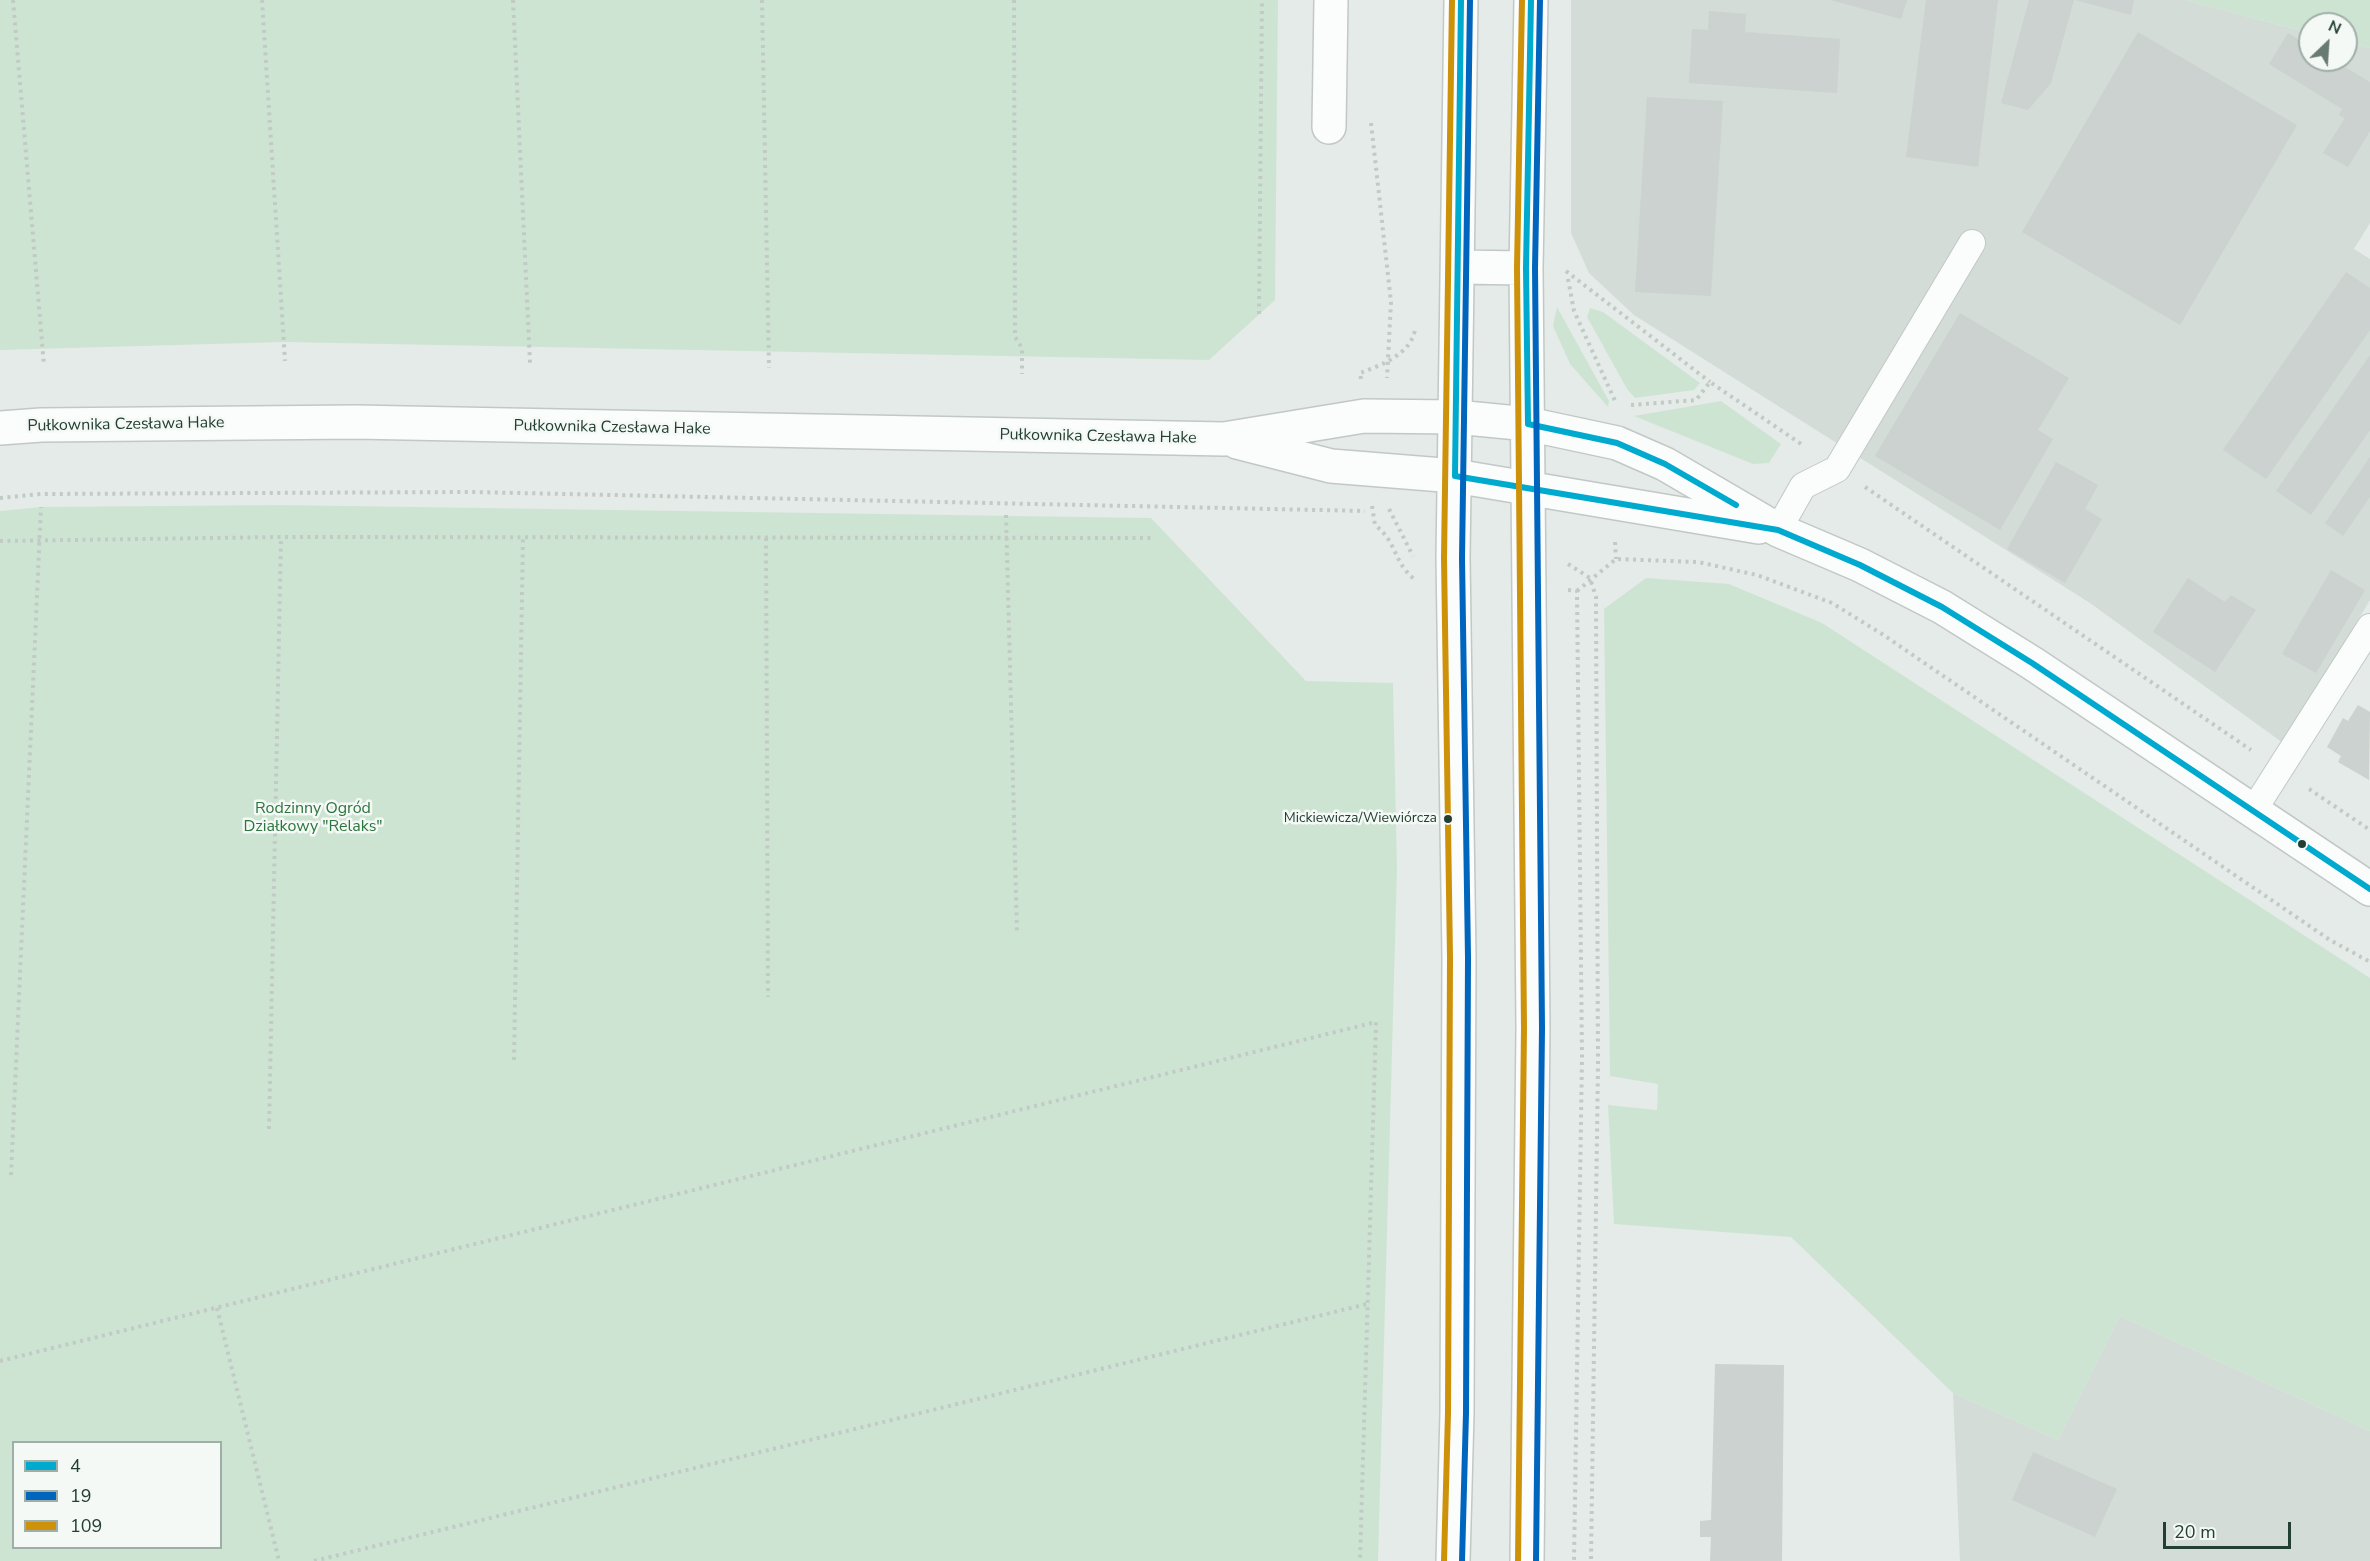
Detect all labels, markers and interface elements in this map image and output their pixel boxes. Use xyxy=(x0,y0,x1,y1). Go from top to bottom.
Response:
north arrow xyxy=(2298,12,2358,72)
text: N xyxy=(2325,15,2345,40)
street label: Pułkownika Czesława Hake xyxy=(27,414,225,436)
street label: Pułkownika Czesława Hake xyxy=(513,417,711,439)
street label: Pułkownika Czesława Hake xyxy=(999,426,1197,448)
park label: Rodzinny Ogród Działkowy "Relaks" xyxy=(243,799,383,837)
place label: Mickiewicza/Wiewiórcza xyxy=(1284,811,1437,827)
marker: Mickiewicza/Wiewiórcza xyxy=(1442,813,1454,825)
unlabelled marker xyxy=(2296,838,2308,850)
legend xyxy=(12,1441,222,1549)
text: 4 xyxy=(70,1454,81,1478)
text: 19 xyxy=(70,1484,92,1508)
scale bar xyxy=(2166,1510,2294,1548)
text: 109 xyxy=(70,1514,102,1538)
text: 20 m xyxy=(2174,1520,2216,1544)

